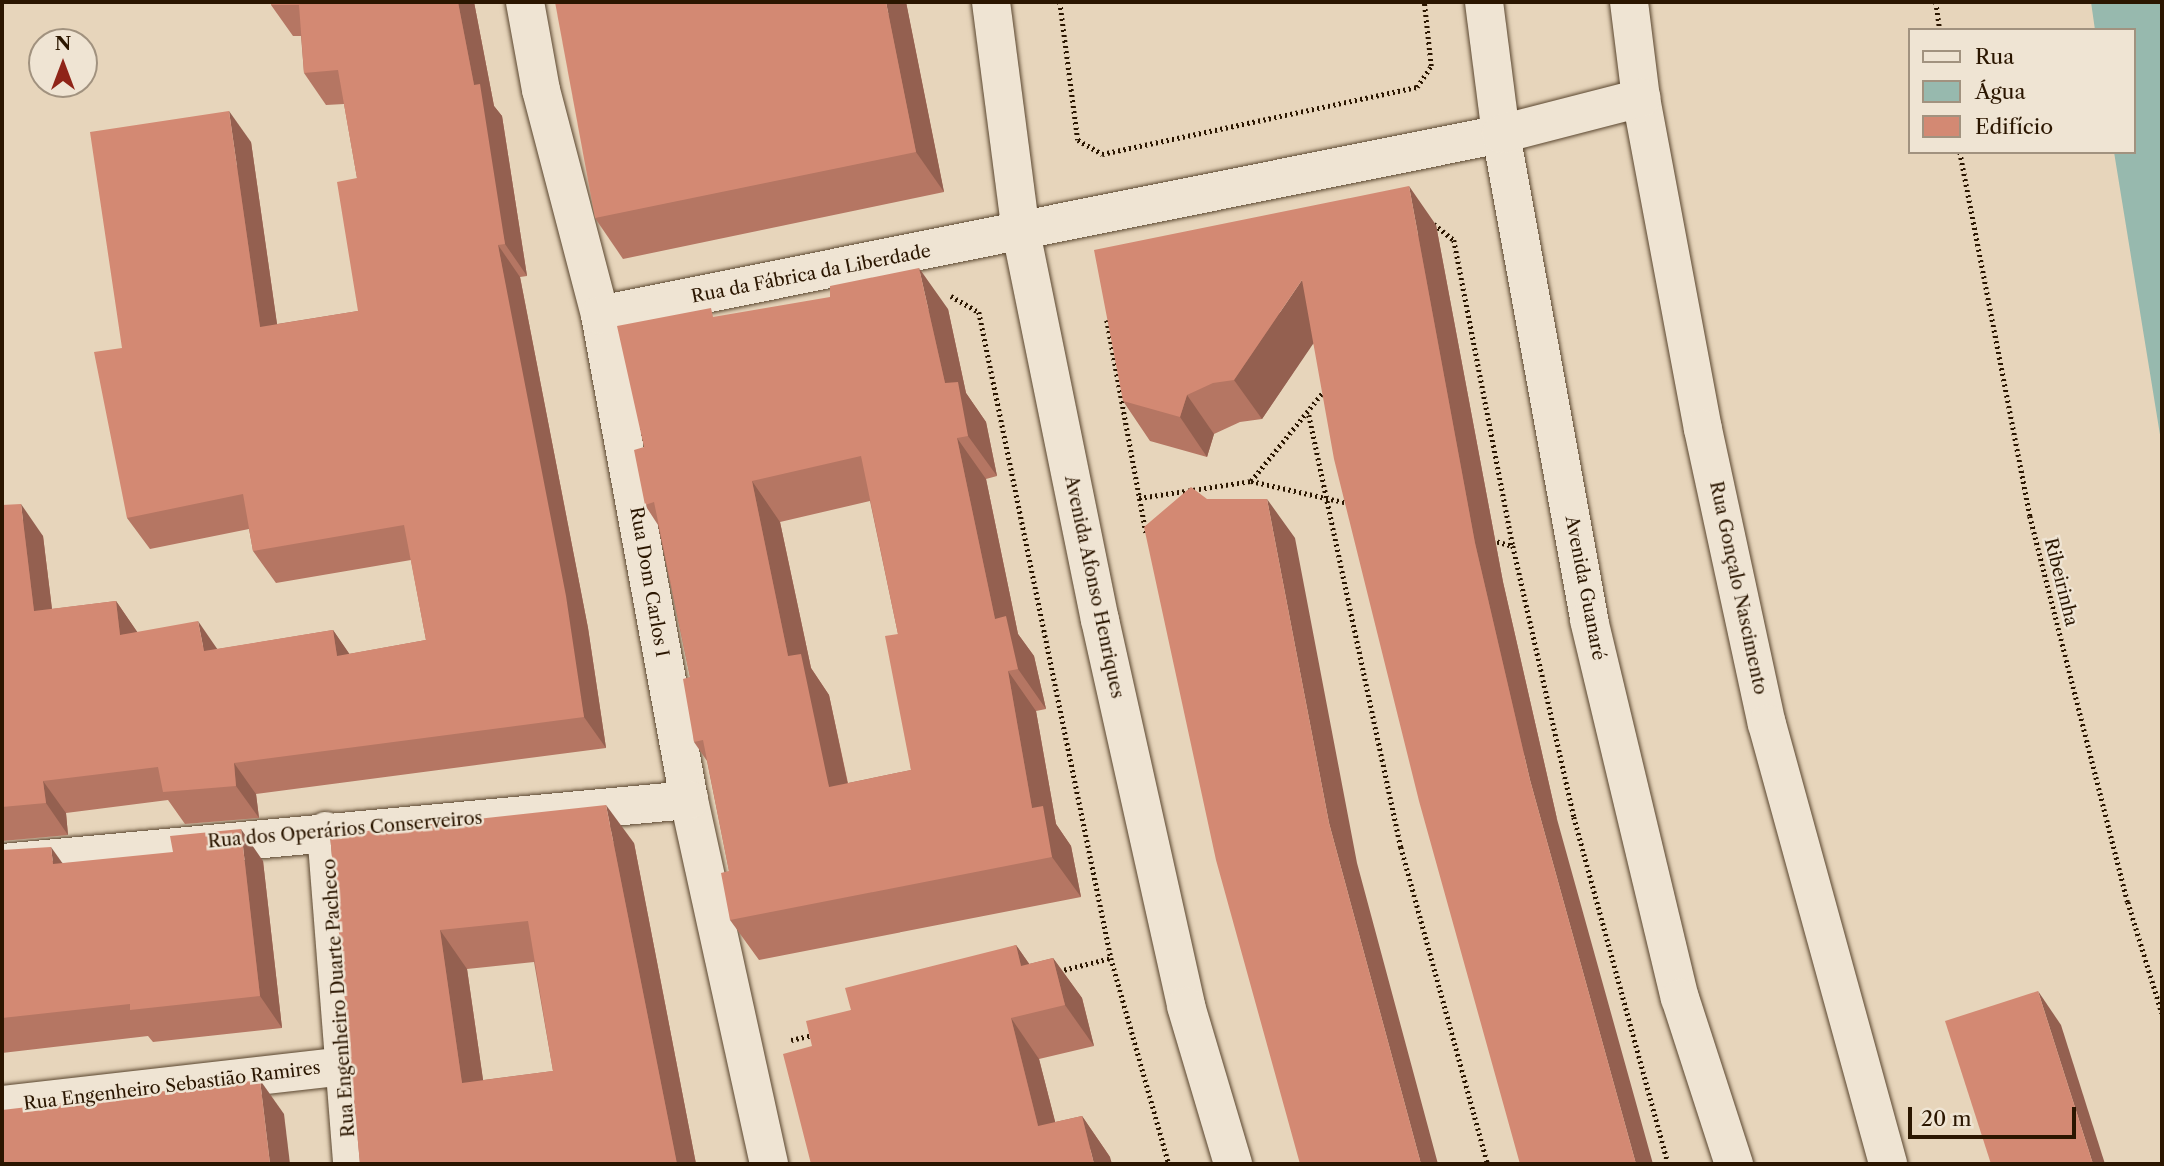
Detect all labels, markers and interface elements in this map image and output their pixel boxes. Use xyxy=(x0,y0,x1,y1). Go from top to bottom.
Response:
north arrow xyxy=(28,28,98,98)
legend xyxy=(1909,28,2136,154)
text: N xyxy=(55,32,71,55)
text: Rua xyxy=(1975,44,2014,69)
text: Água xyxy=(1975,79,2026,104)
text: Edifício xyxy=(1975,114,2053,139)
street label: Rua da Fábrica da Liberdade xyxy=(689,240,933,308)
street label: Avenida Afonso Henriques xyxy=(1060,473,1128,701)
street label: Rua Gonçalo Nascimento xyxy=(1705,479,1771,697)
street label: Rua Dom Carlos I xyxy=(625,505,673,659)
street label: Avenida Guanaré xyxy=(1560,514,1610,662)
street label: Ribeirinha xyxy=(2040,536,2082,628)
street label: Rua dos Operários Conserveiros xyxy=(207,807,483,853)
street label: Rua Engenheiro Duarte Pacheco xyxy=(318,858,360,1138)
street label: Rua Engenheiro Sebastião Ramires xyxy=(22,1057,322,1115)
scale bar xyxy=(1912,1092,2080,1136)
text: 20 m xyxy=(1921,1106,1972,1131)

